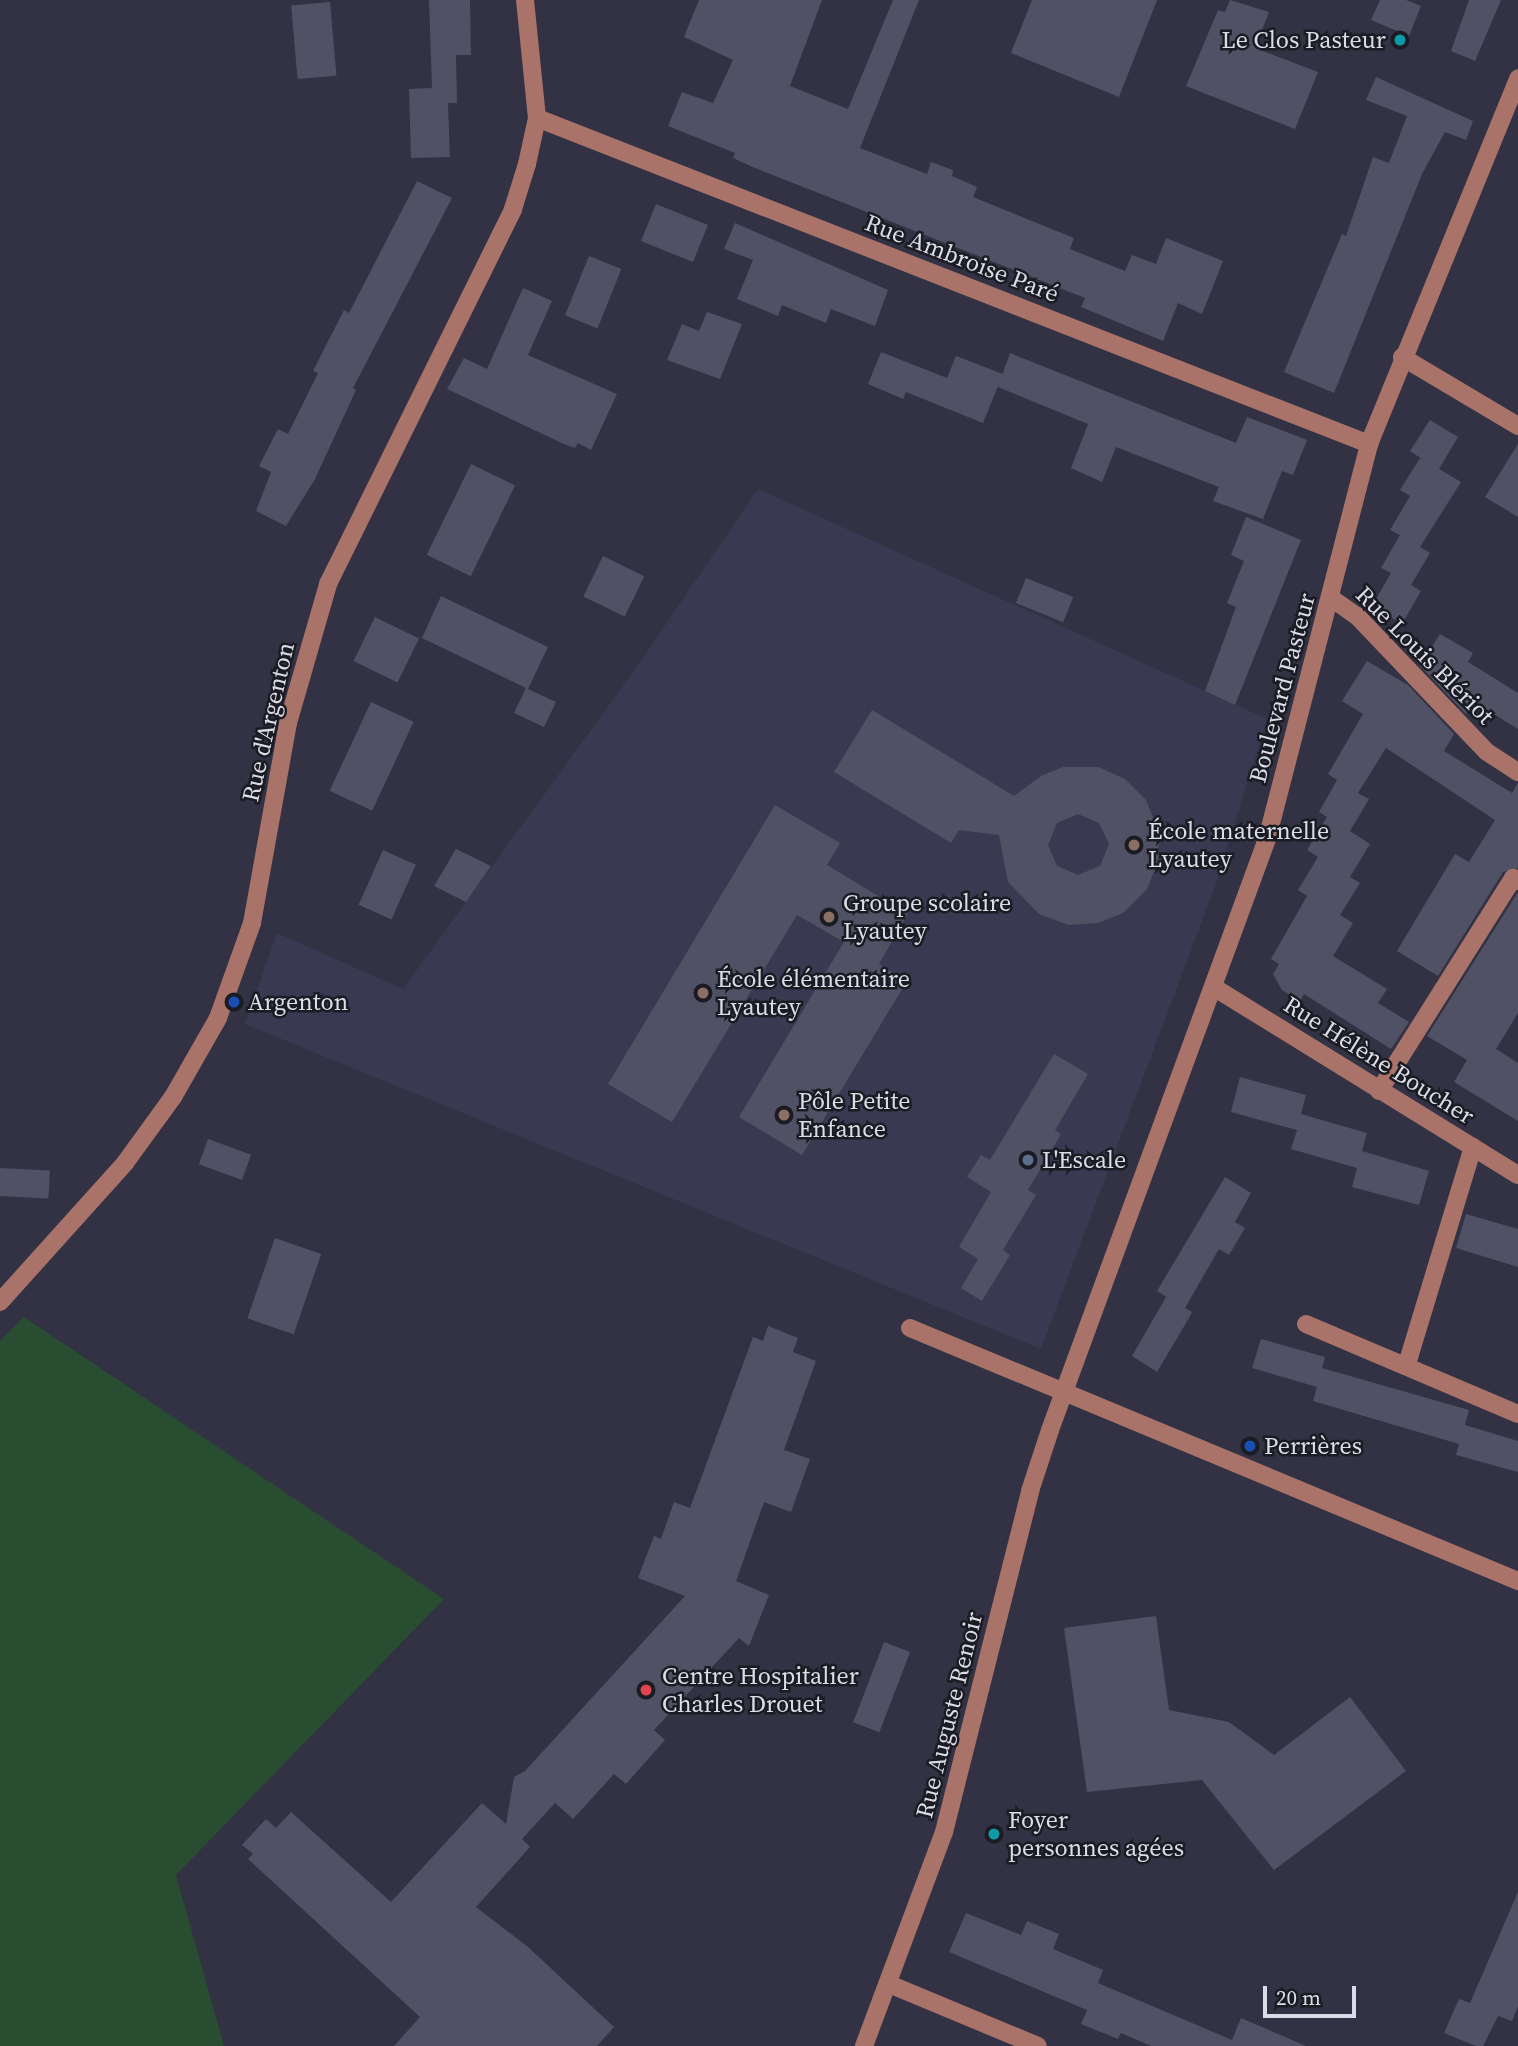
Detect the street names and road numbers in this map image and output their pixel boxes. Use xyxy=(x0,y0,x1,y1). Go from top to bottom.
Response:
street label: Rue Ambroise Paré xyxy=(861,208,1063,308)
street label: Rue Louis Blériot xyxy=(1350,580,1500,730)
street label: Boulevard Pasteur xyxy=(1243,590,1321,786)
street label: Rue d'Argenton xyxy=(236,640,300,804)
street label: Rue Hélène Boucher xyxy=(1278,990,1480,1130)
street label: Rue Auguste Renoir xyxy=(909,1609,989,1821)

